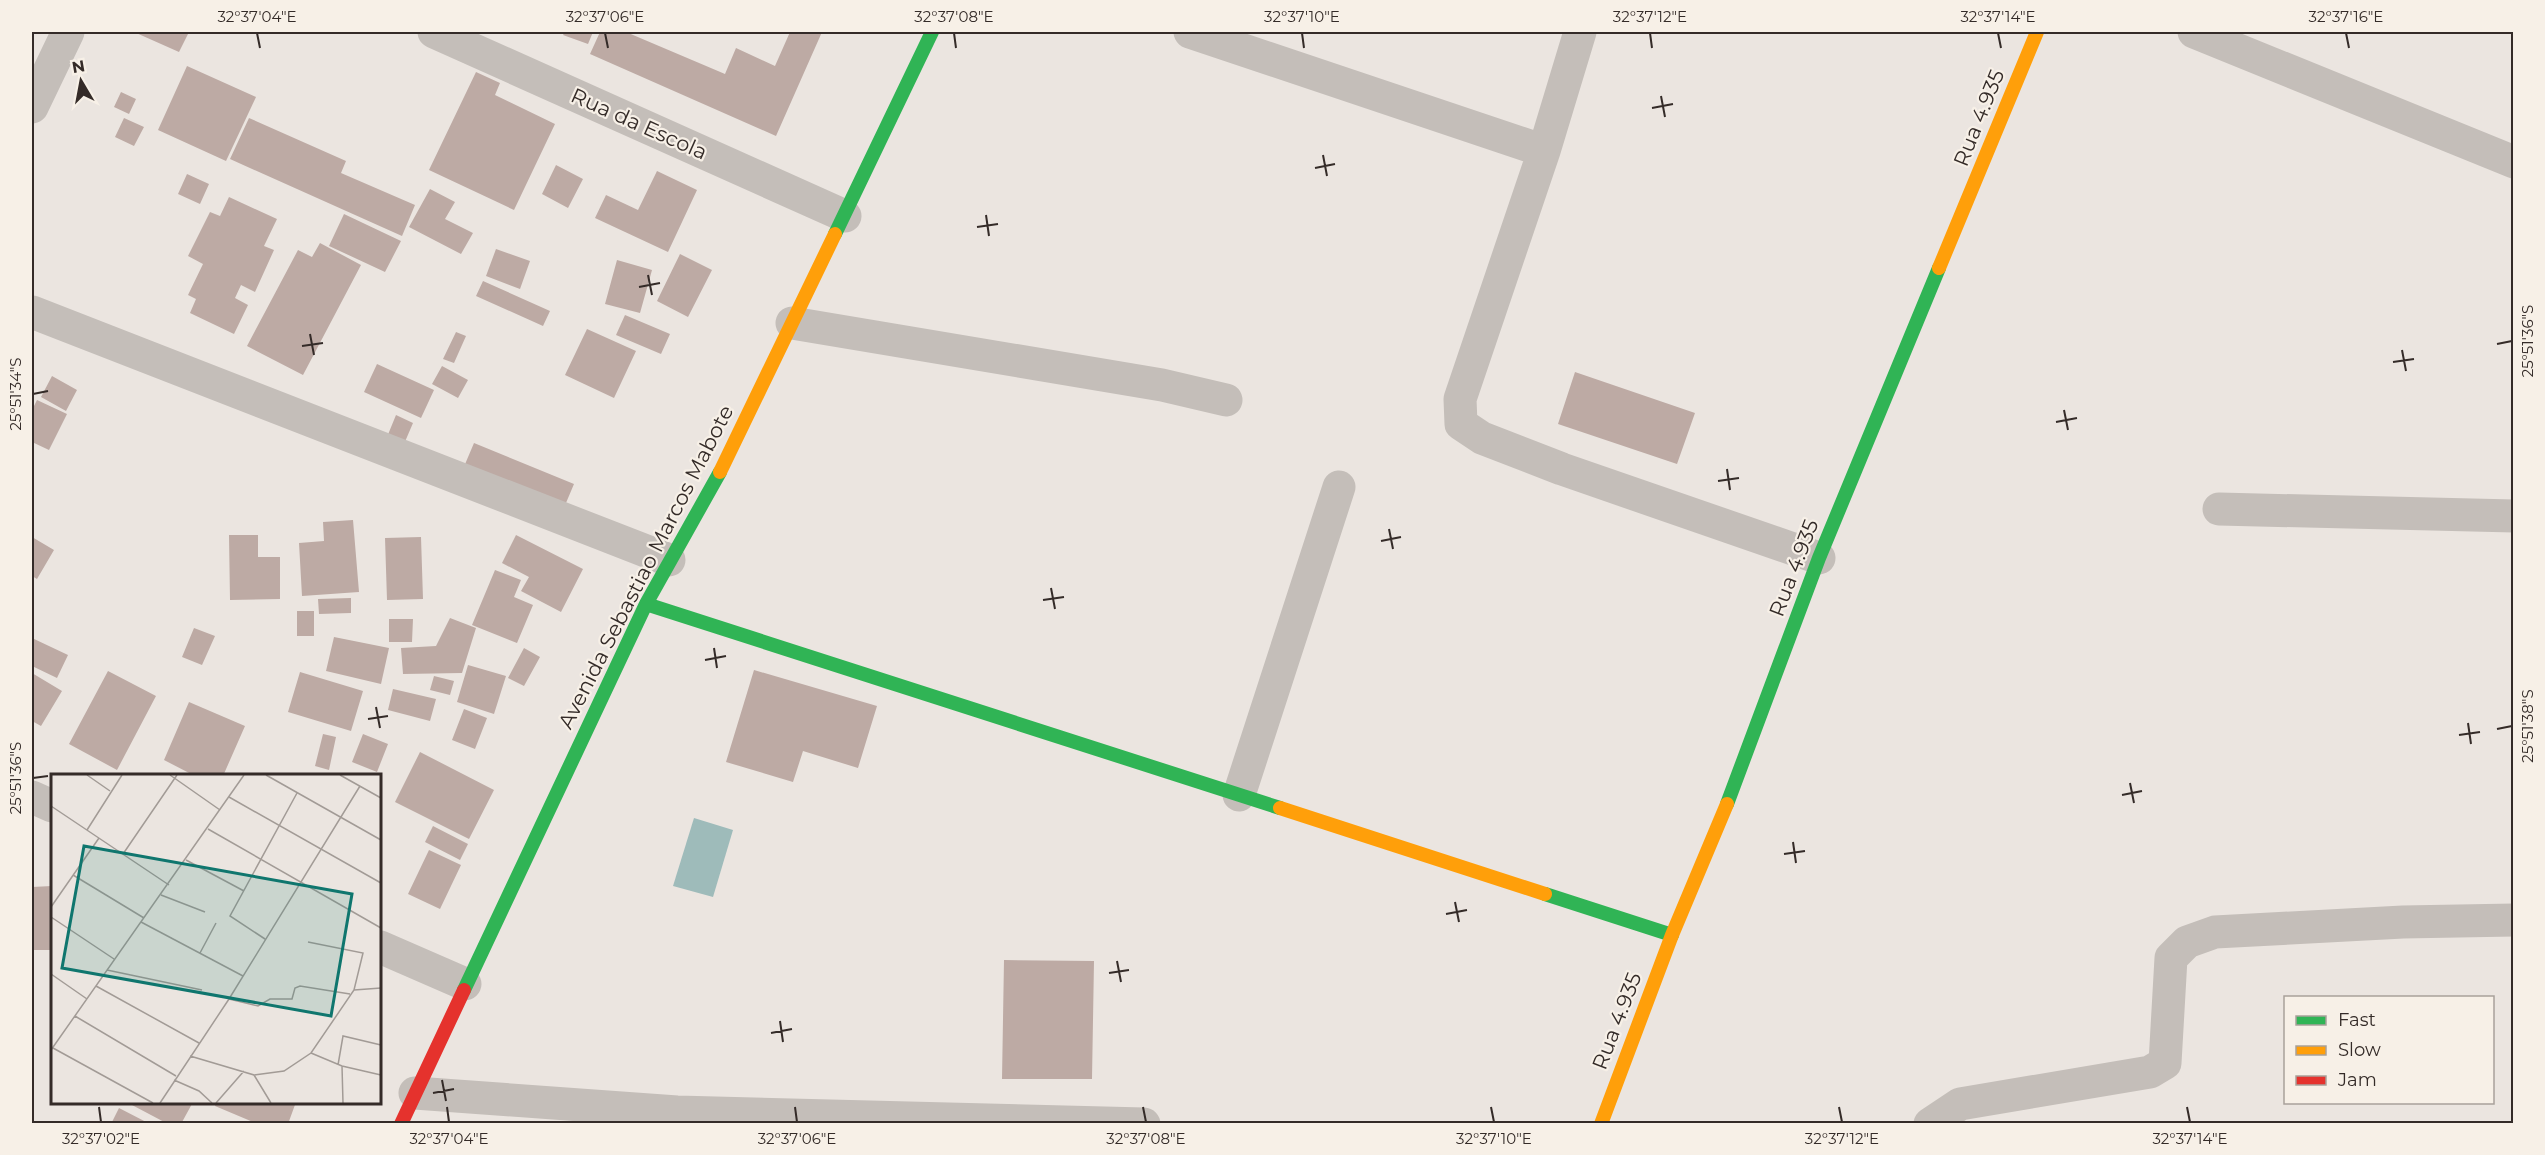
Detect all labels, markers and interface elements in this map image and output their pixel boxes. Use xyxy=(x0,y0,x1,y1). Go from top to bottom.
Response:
text: 32°37'04"E xyxy=(217,7,297,26)
text: 32°37'06"E xyxy=(566,7,644,26)
text: 32°37'08"E xyxy=(914,7,994,26)
text: 32°37'10"E xyxy=(1264,7,1340,26)
text: 32°37'12"E xyxy=(1613,7,1687,26)
text: 32°37'14"E xyxy=(1960,7,2036,26)
text: 32°37'16"E xyxy=(2309,7,2383,26)
north arrow xyxy=(51,51,111,111)
text: N xyxy=(70,56,87,77)
street label: Rua 4.935 xyxy=(1948,66,2009,170)
street label: Rua da Escola xyxy=(567,82,711,165)
text: 25°51'36"S xyxy=(2518,305,2537,377)
text: 25°51'34"S xyxy=(6,357,25,431)
street label: Avenida Sebastiao Marcos Mabote xyxy=(553,401,738,733)
street label: Rua 4.935 xyxy=(1764,516,1824,620)
text: 25°51'38"S xyxy=(2518,689,2537,763)
text: 25°51'36"S xyxy=(6,742,25,814)
inset map xyxy=(51,774,381,1104)
street label: Rua 4.935 xyxy=(1587,969,1647,1073)
legend xyxy=(2284,996,2494,1104)
text: Fast xyxy=(2338,1009,2376,1031)
text: Slow xyxy=(2338,1039,2381,1061)
text: Jam xyxy=(2337,1069,2377,1091)
text: 32°37'02"E xyxy=(62,1129,140,1148)
text: 32°37'04"E xyxy=(409,1129,489,1148)
text: 32°37'06"E xyxy=(758,1129,836,1148)
text: 32°37'08"E xyxy=(1106,1129,1186,1148)
text: 32°37'10"E xyxy=(1456,1129,1532,1148)
text: 32°37'12"E xyxy=(1805,1129,1879,1148)
text: 32°37'14"E xyxy=(2152,1129,2228,1148)

